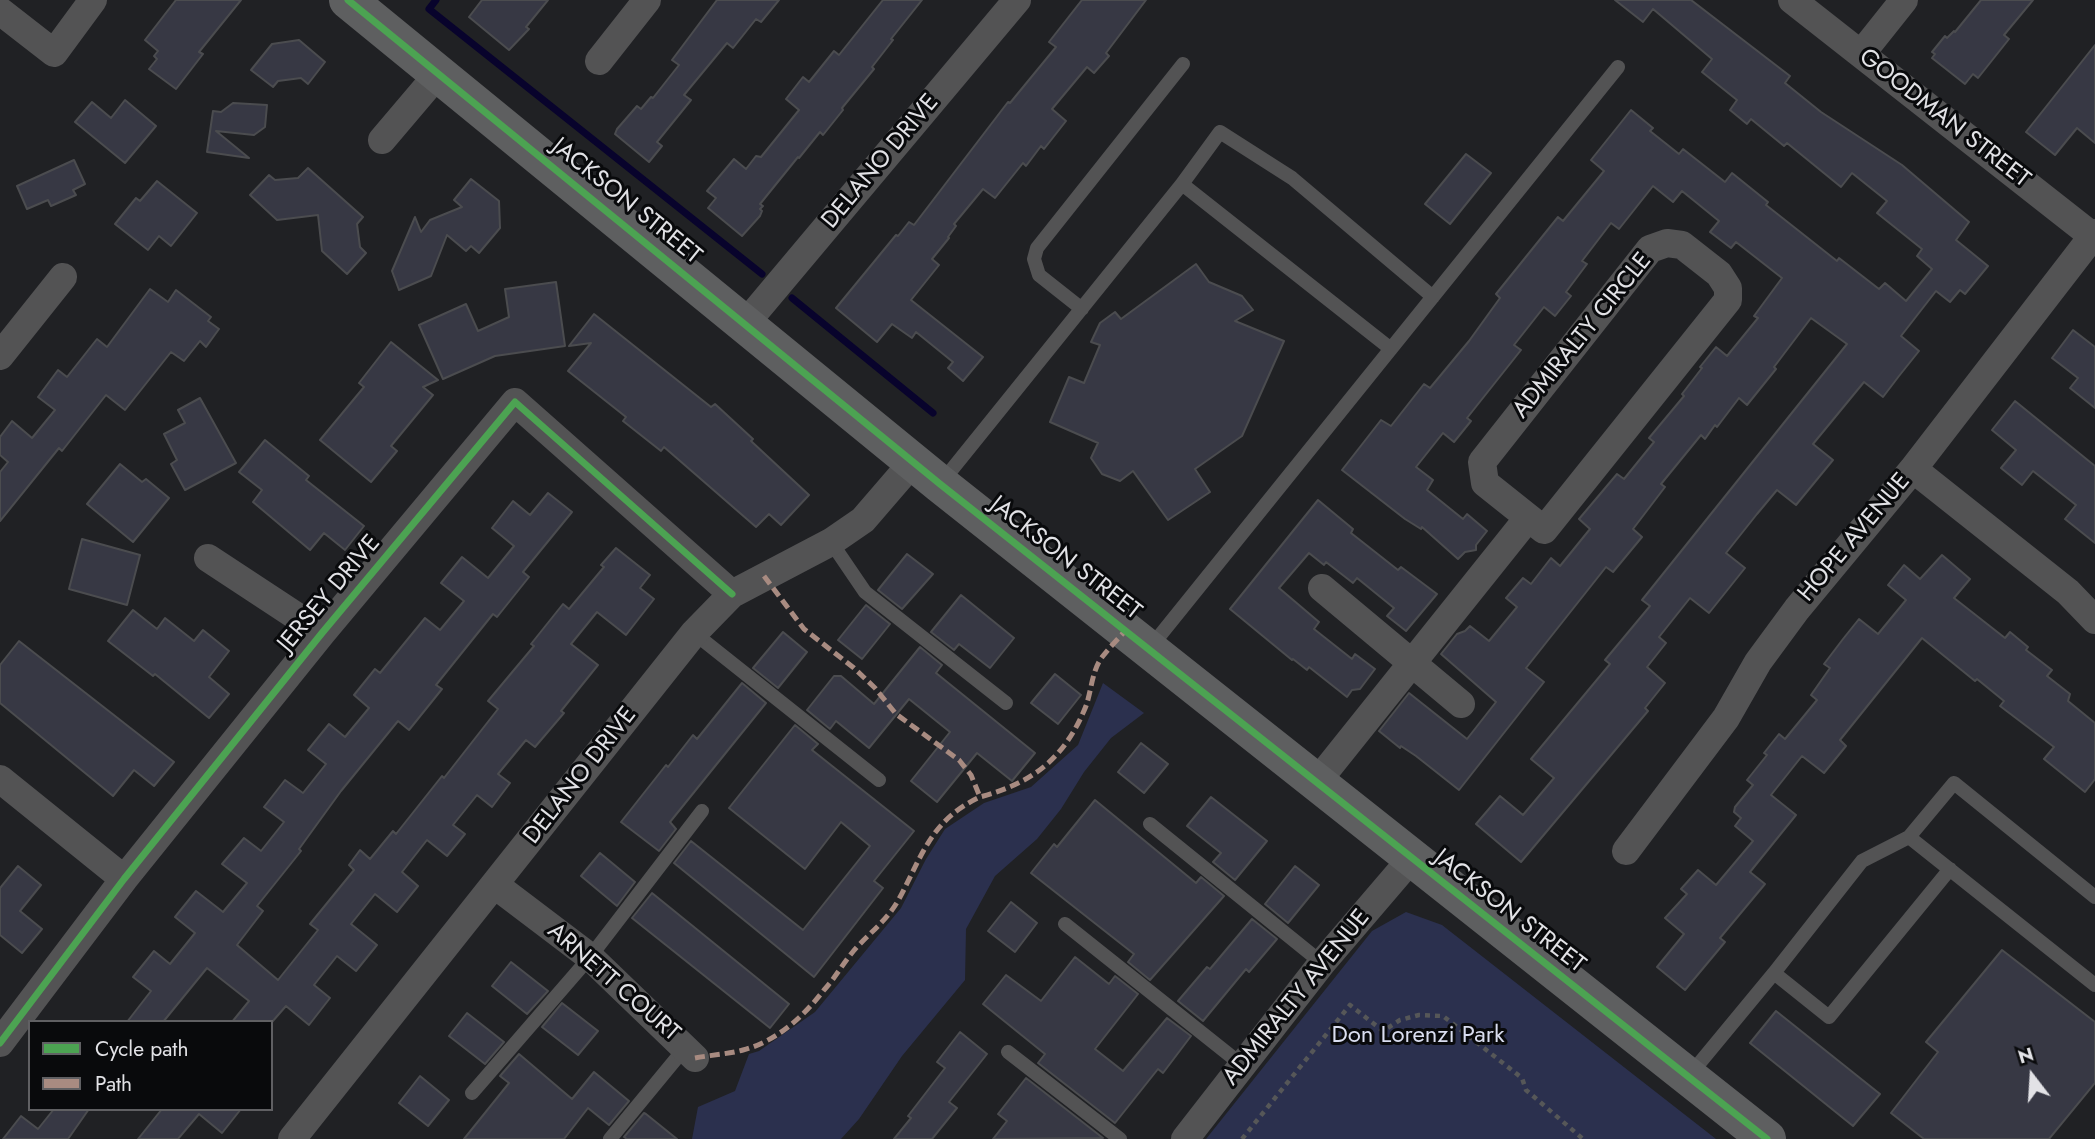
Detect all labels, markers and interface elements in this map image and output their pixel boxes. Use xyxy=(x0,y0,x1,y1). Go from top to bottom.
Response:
street label: GOODMAN STREET xyxy=(1853,43,2035,195)
street label: DELANO DRIVE xyxy=(817,89,945,235)
street label: JACKSON STREET xyxy=(545,133,707,271)
street label: ADMIRALTY CIRCLE xyxy=(1507,247,1659,425)
street label: HOPE AVENUE xyxy=(1793,468,1917,608)
street label: JACKSON STREET xyxy=(984,491,1146,627)
street label: JERSEY DRIVE xyxy=(273,530,387,658)
street label: DELANO DRIVE xyxy=(518,702,644,850)
street label: JACKSON STREET xyxy=(1428,844,1590,980)
street label: ADMIRALTY AVENUE xyxy=(1217,904,1377,1092)
street label: ARNETT COURT xyxy=(541,918,685,1048)
legend xyxy=(28,1020,273,1111)
park label: Don Lorenzi Park xyxy=(1331,1022,1505,1050)
text: Cycle path xyxy=(95,1034,188,1064)
text: N xyxy=(2015,1040,2037,1071)
north arrow xyxy=(1997,1041,2067,1111)
text: Path xyxy=(95,1069,132,1099)

